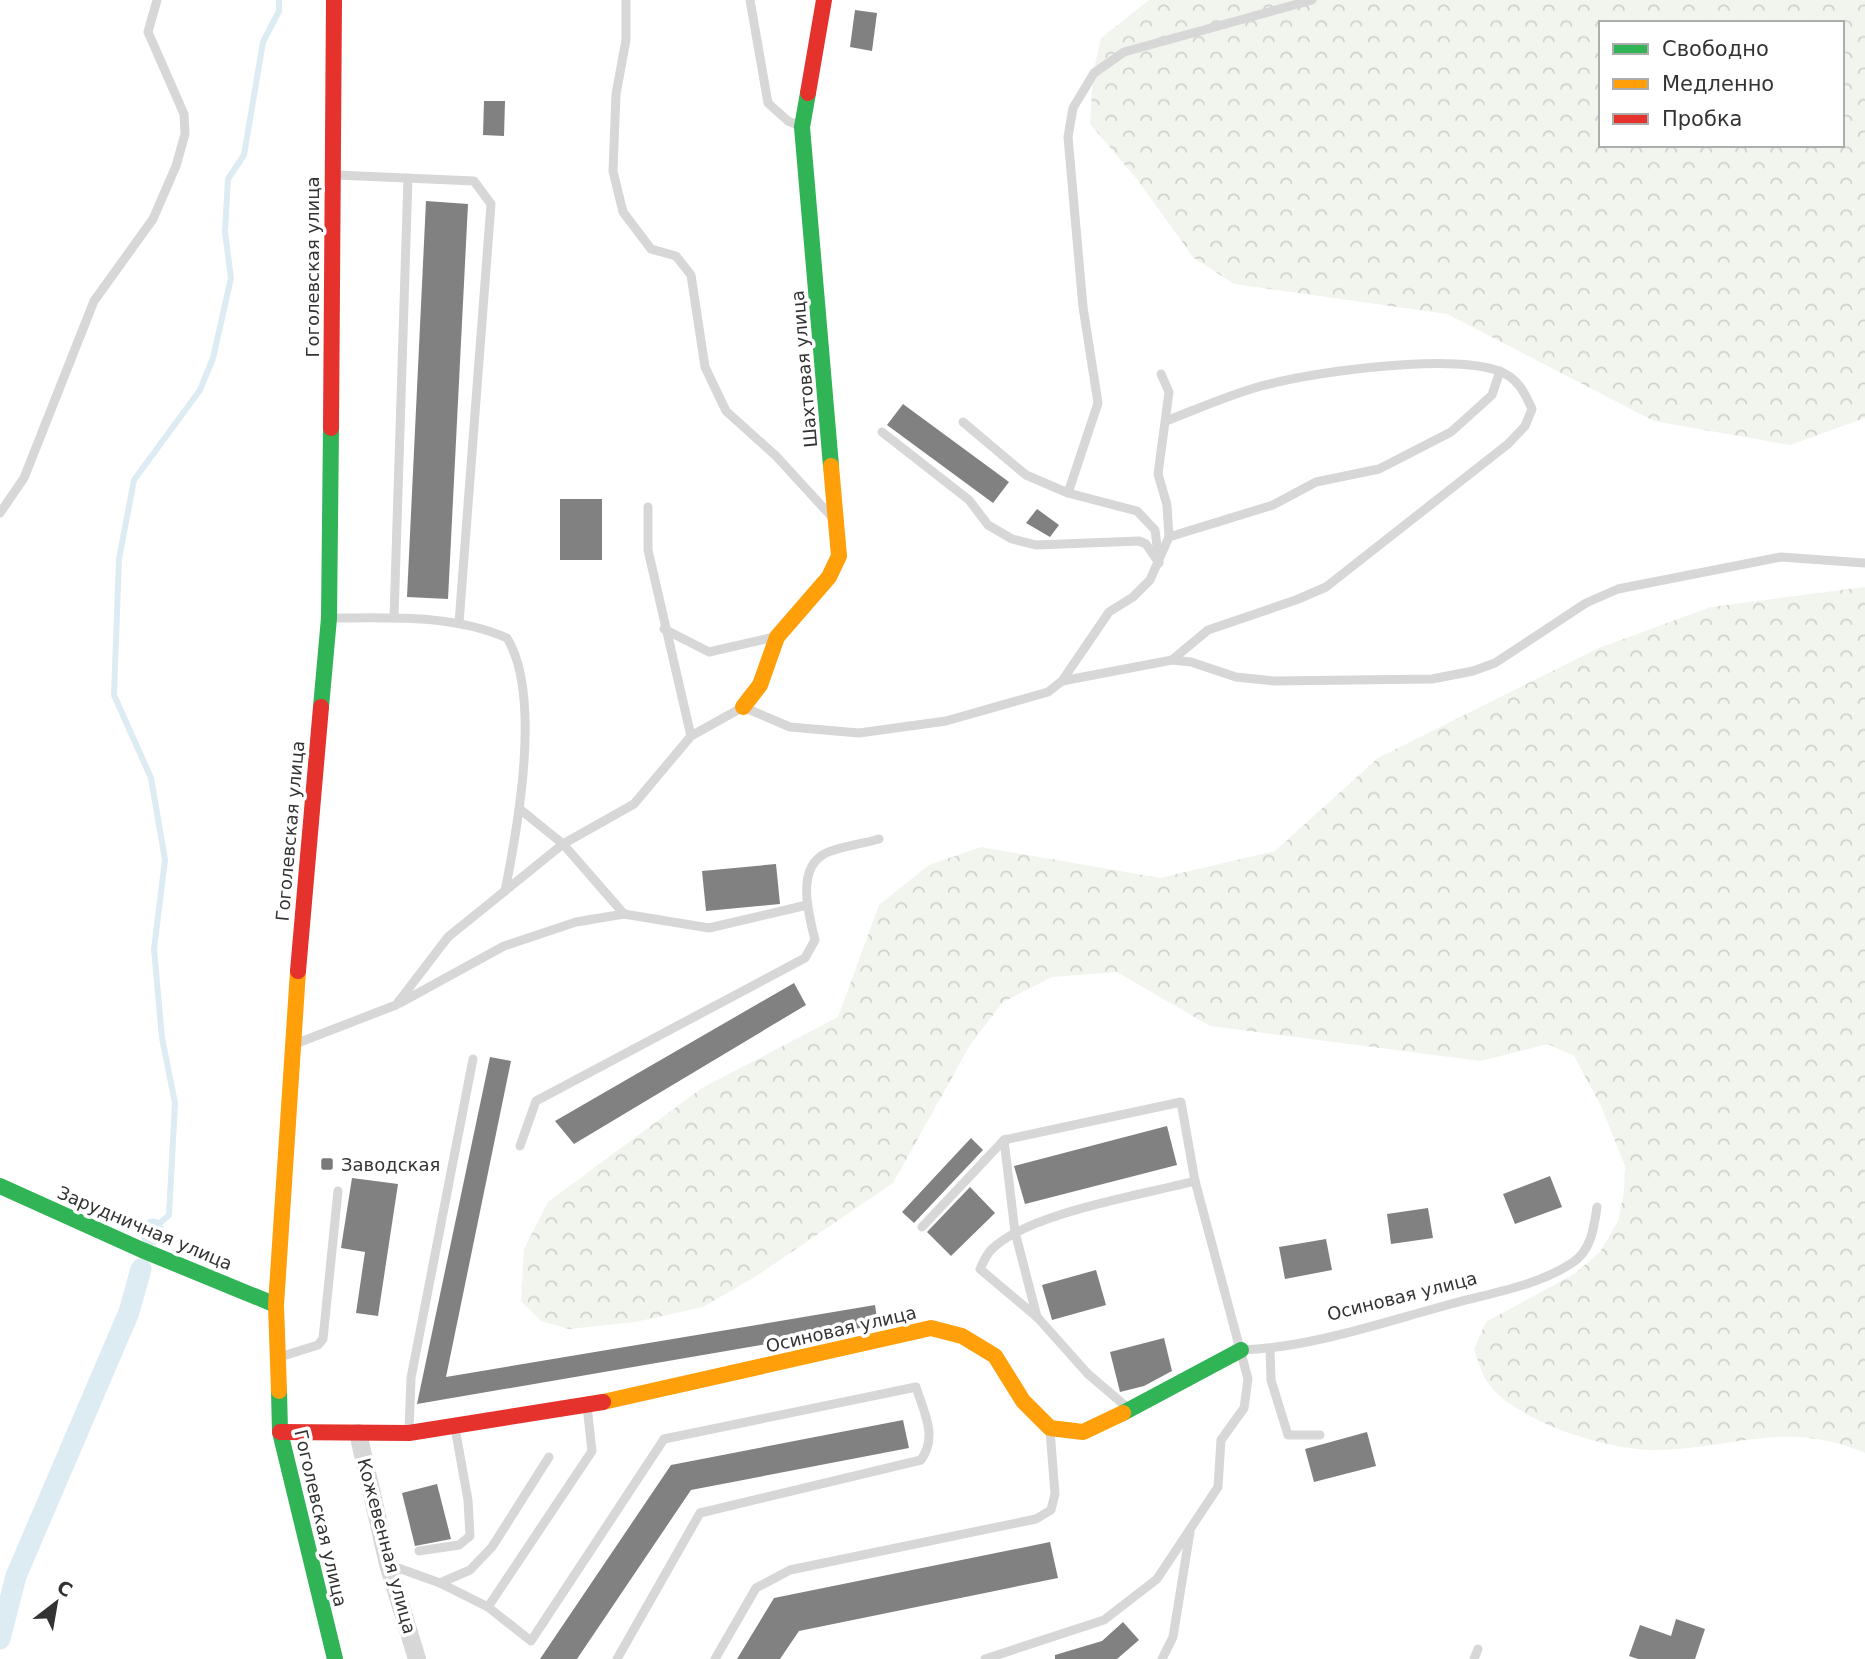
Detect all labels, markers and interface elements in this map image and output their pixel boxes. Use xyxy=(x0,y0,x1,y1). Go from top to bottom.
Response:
legend xyxy=(1599,21,1844,147)
text: Свободно xyxy=(1662,37,1769,61)
text: Медленно xyxy=(1662,72,1774,96)
text: Пробка xyxy=(1662,107,1742,131)
street label: Гоголевская улица xyxy=(302,176,323,358)
street label: Шахтовая улица xyxy=(787,290,821,448)
street label: Гоголевская улица xyxy=(272,740,308,922)
place label: Заводская xyxy=(341,1154,440,1175)
marker: Заводская xyxy=(319,1156,335,1172)
street label: Зарудничная улица xyxy=(55,1182,235,1274)
street label: Осиновая улица xyxy=(1325,1267,1479,1325)
street label: Осиновая улица xyxy=(764,1301,918,1357)
street label: Гоголевская улица xyxy=(290,1427,352,1609)
street label: Кожевенная улица xyxy=(353,1456,421,1636)
north arrow xyxy=(21,1568,91,1638)
text: С xyxy=(53,1575,76,1601)

